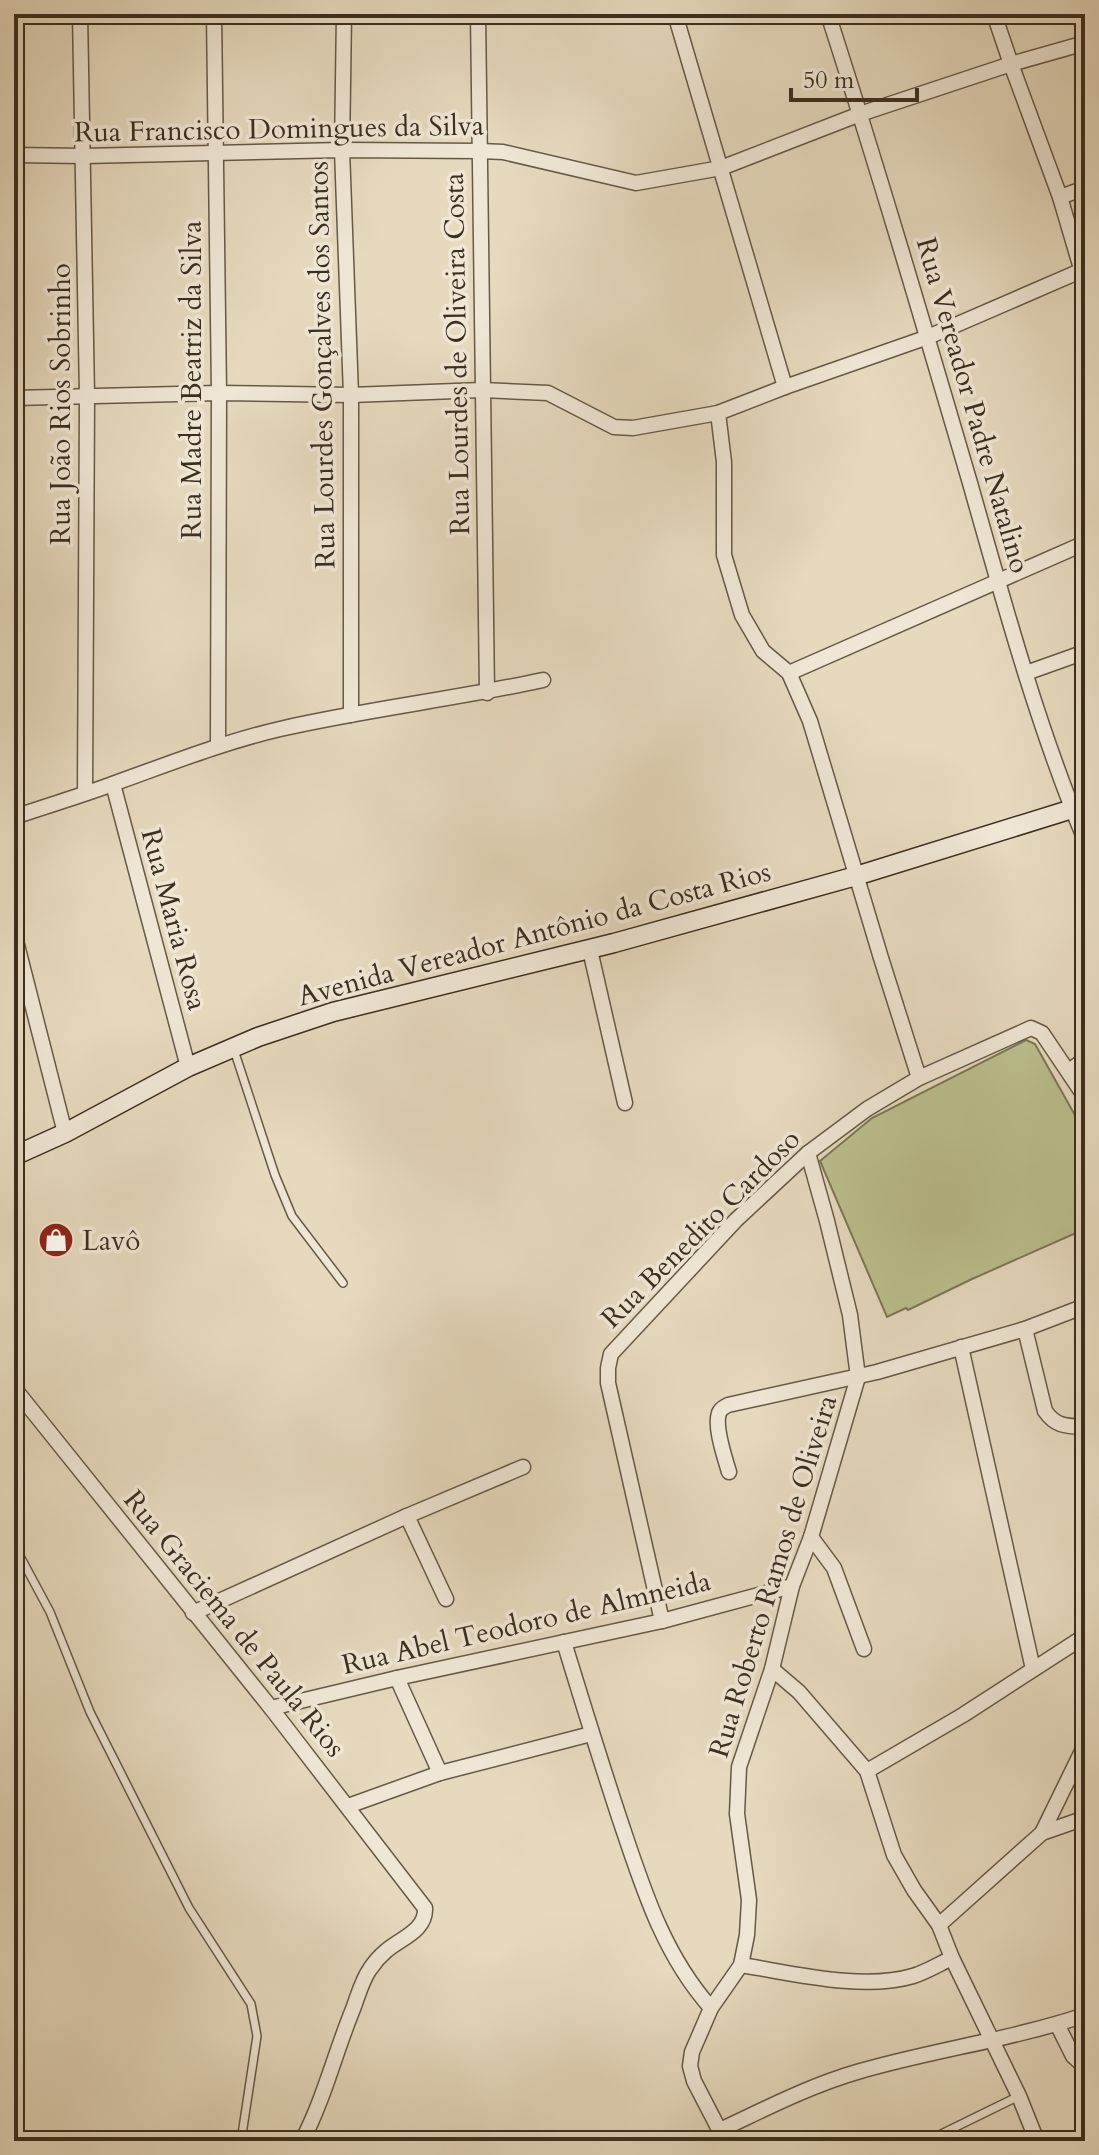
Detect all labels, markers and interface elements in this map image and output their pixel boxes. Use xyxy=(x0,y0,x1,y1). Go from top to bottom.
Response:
scale bar xyxy=(791,52,917,102)
text: 50 m xyxy=(803,64,855,97)
street label: Rua Francisco Domingues da Silva xyxy=(74,106,484,152)
street label: Rua Lourdes Gonçalves dos Santos xyxy=(299,161,345,569)
street label: Rua Lourdes de Oliveira Costa xyxy=(435,173,479,535)
street label: Rua Madre Beatriz da Silva xyxy=(173,221,211,539)
street label: Rua Vereador Padre Natalino xyxy=(907,233,1039,578)
street label: Rua João Rios Sobrinho xyxy=(42,263,80,545)
street label: Rua Maria Rosa xyxy=(132,824,217,1014)
street label: Avenida Vereador Antônio da Costa Rios xyxy=(294,852,775,1015)
street label: Rua Benedito Cardoso xyxy=(593,1121,809,1337)
shop icon: Lavô xyxy=(37,1221,75,1259)
place label: Lavô xyxy=(82,1222,140,1260)
street label: Rua Roberto Ramos de Oliveira xyxy=(700,1390,846,1762)
street label: Rua Graciema de Paula Rios xyxy=(115,1482,354,1765)
street label: Rua Abel Teodoro de Almneida xyxy=(338,1562,714,1684)

